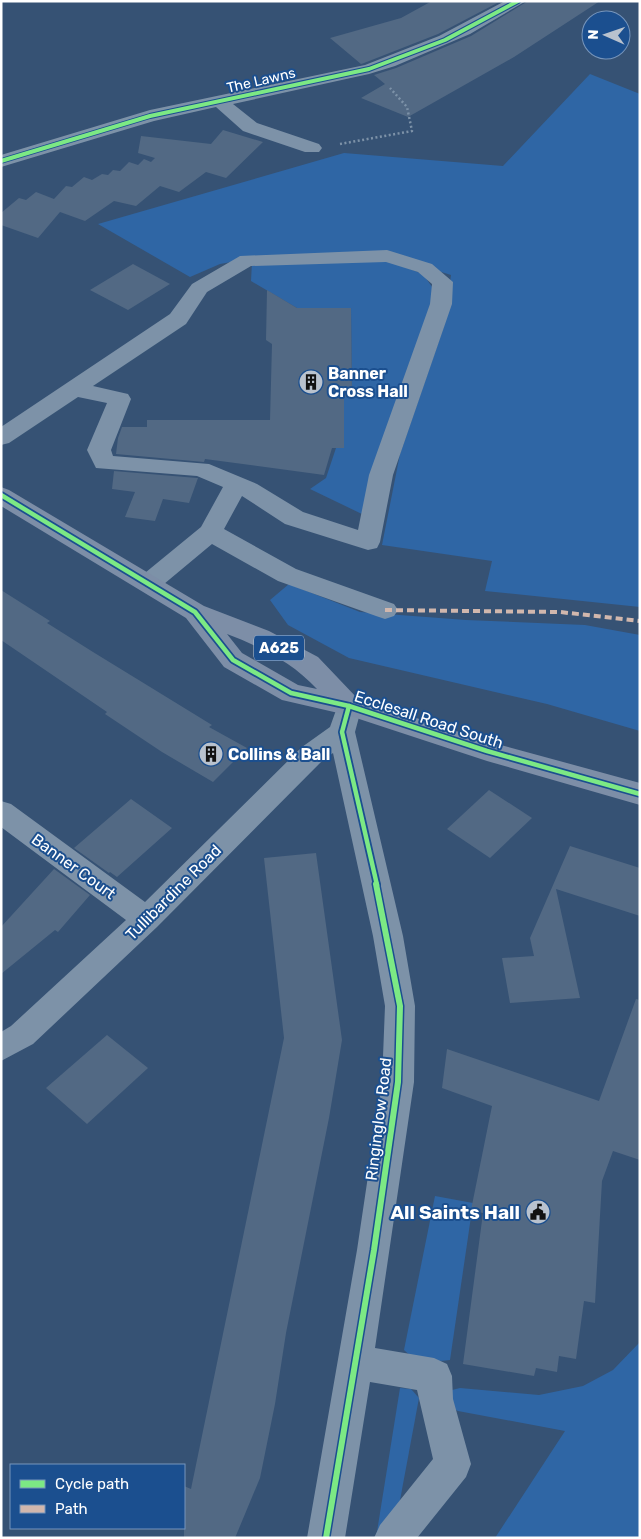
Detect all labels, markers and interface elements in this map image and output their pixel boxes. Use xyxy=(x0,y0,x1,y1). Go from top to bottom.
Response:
north arrow xyxy=(581,10,631,60)
text: N xyxy=(585,29,602,40)
street label: The Lawns xyxy=(225,64,297,97)
place label: Banner Cross Hall xyxy=(328,364,408,401)
building icon: Banner Cross Hall xyxy=(298,369,324,395)
road number: A625 xyxy=(254,636,304,660)
street label: Ecclesall Road South xyxy=(352,686,506,753)
building icon: Collins & Ball xyxy=(198,741,224,767)
place label: Collins & Ball xyxy=(228,745,330,764)
street label: Banner Court xyxy=(28,830,119,903)
street label: Tullibardine Road xyxy=(122,841,225,944)
street label: Ringinglow Road xyxy=(362,1056,395,1182)
public building icon: All Saints Hall xyxy=(525,1199,551,1225)
place label: All Saints Hall xyxy=(390,1201,520,1224)
legend xyxy=(10,1464,185,1529)
text: Cycle path xyxy=(55,1475,129,1493)
text: Path xyxy=(55,1500,88,1518)

